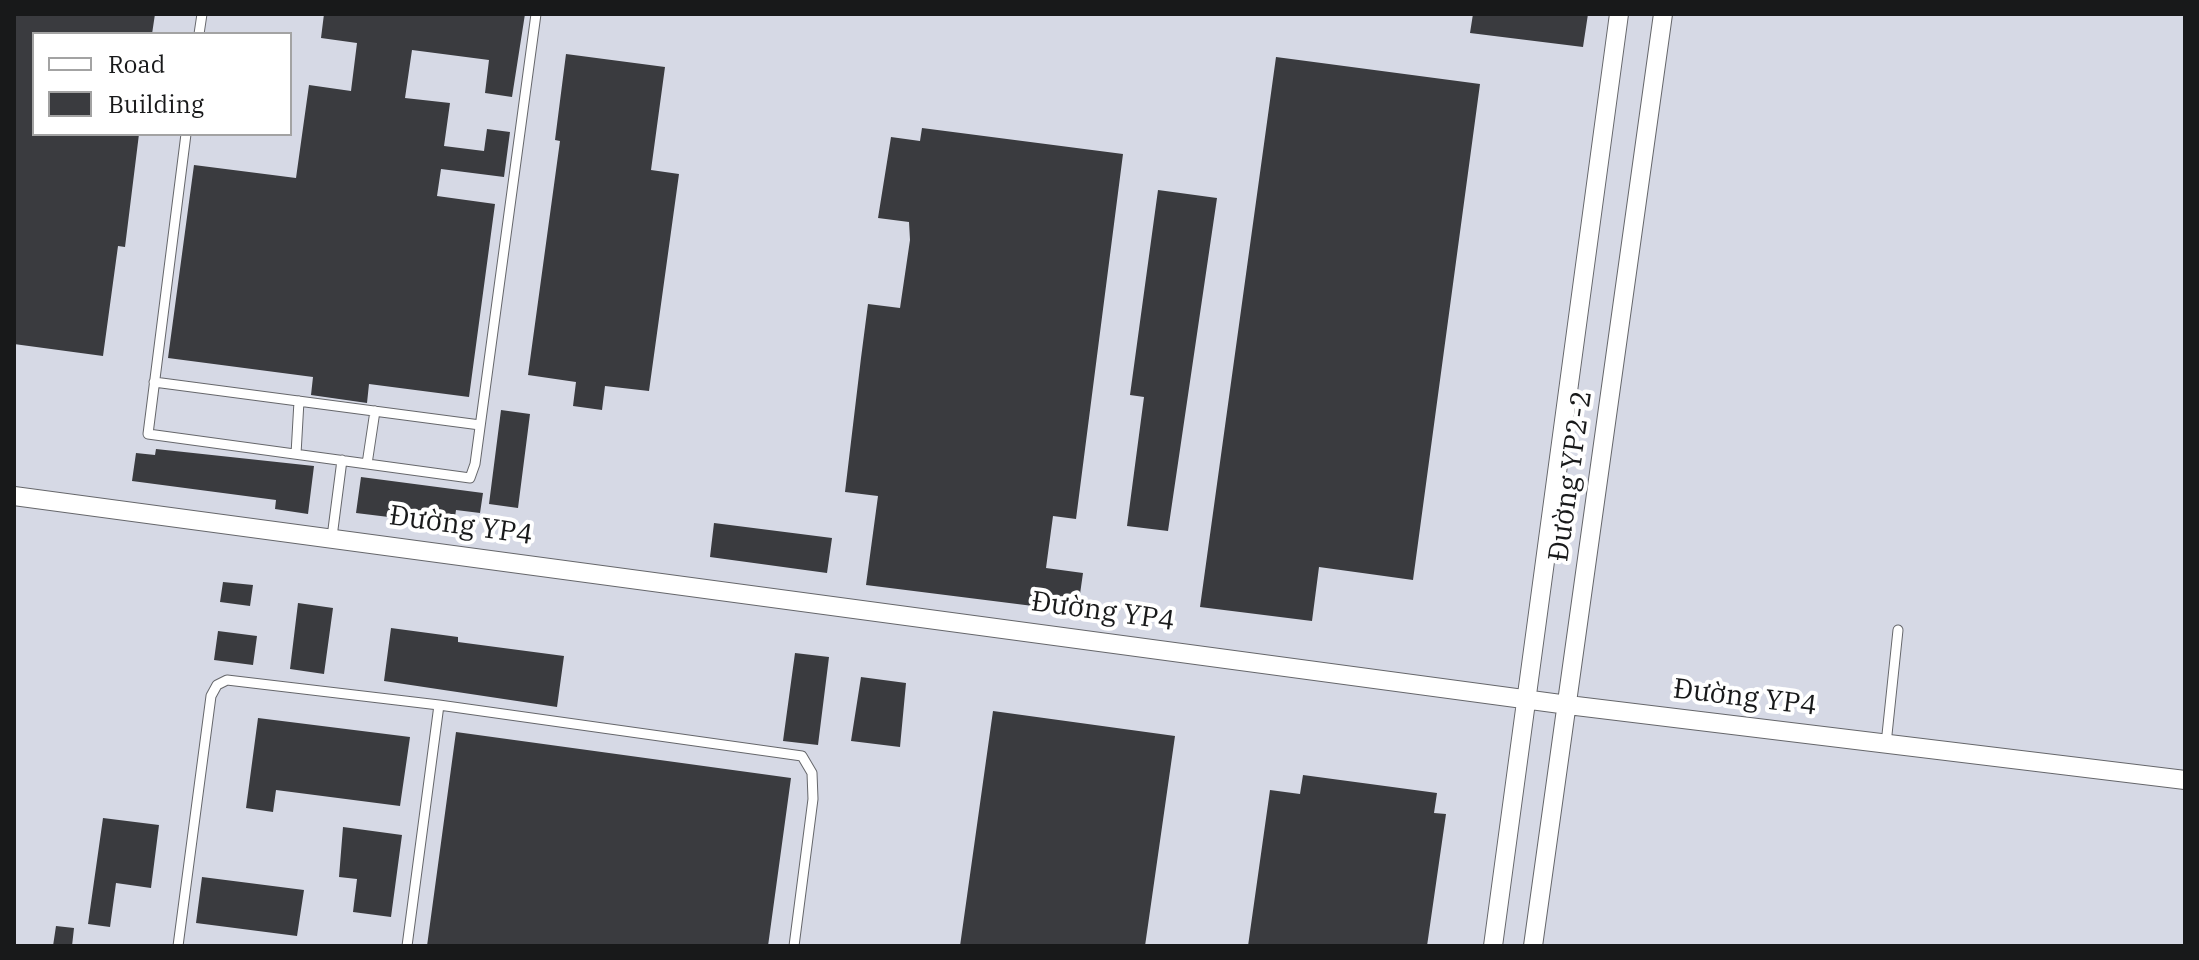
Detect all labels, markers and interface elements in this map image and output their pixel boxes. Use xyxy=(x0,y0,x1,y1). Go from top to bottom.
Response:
legend xyxy=(32,32,292,136)
text: Road xyxy=(108,48,165,80)
text: Building xyxy=(108,88,204,120)
street label: Đường YP2-2 xyxy=(1542,388,1600,564)
street label: Đường YP4 xyxy=(387,499,535,553)
street label: Đường YP4 xyxy=(1029,585,1177,639)
street label: Đường YP4 xyxy=(1671,673,1819,723)

